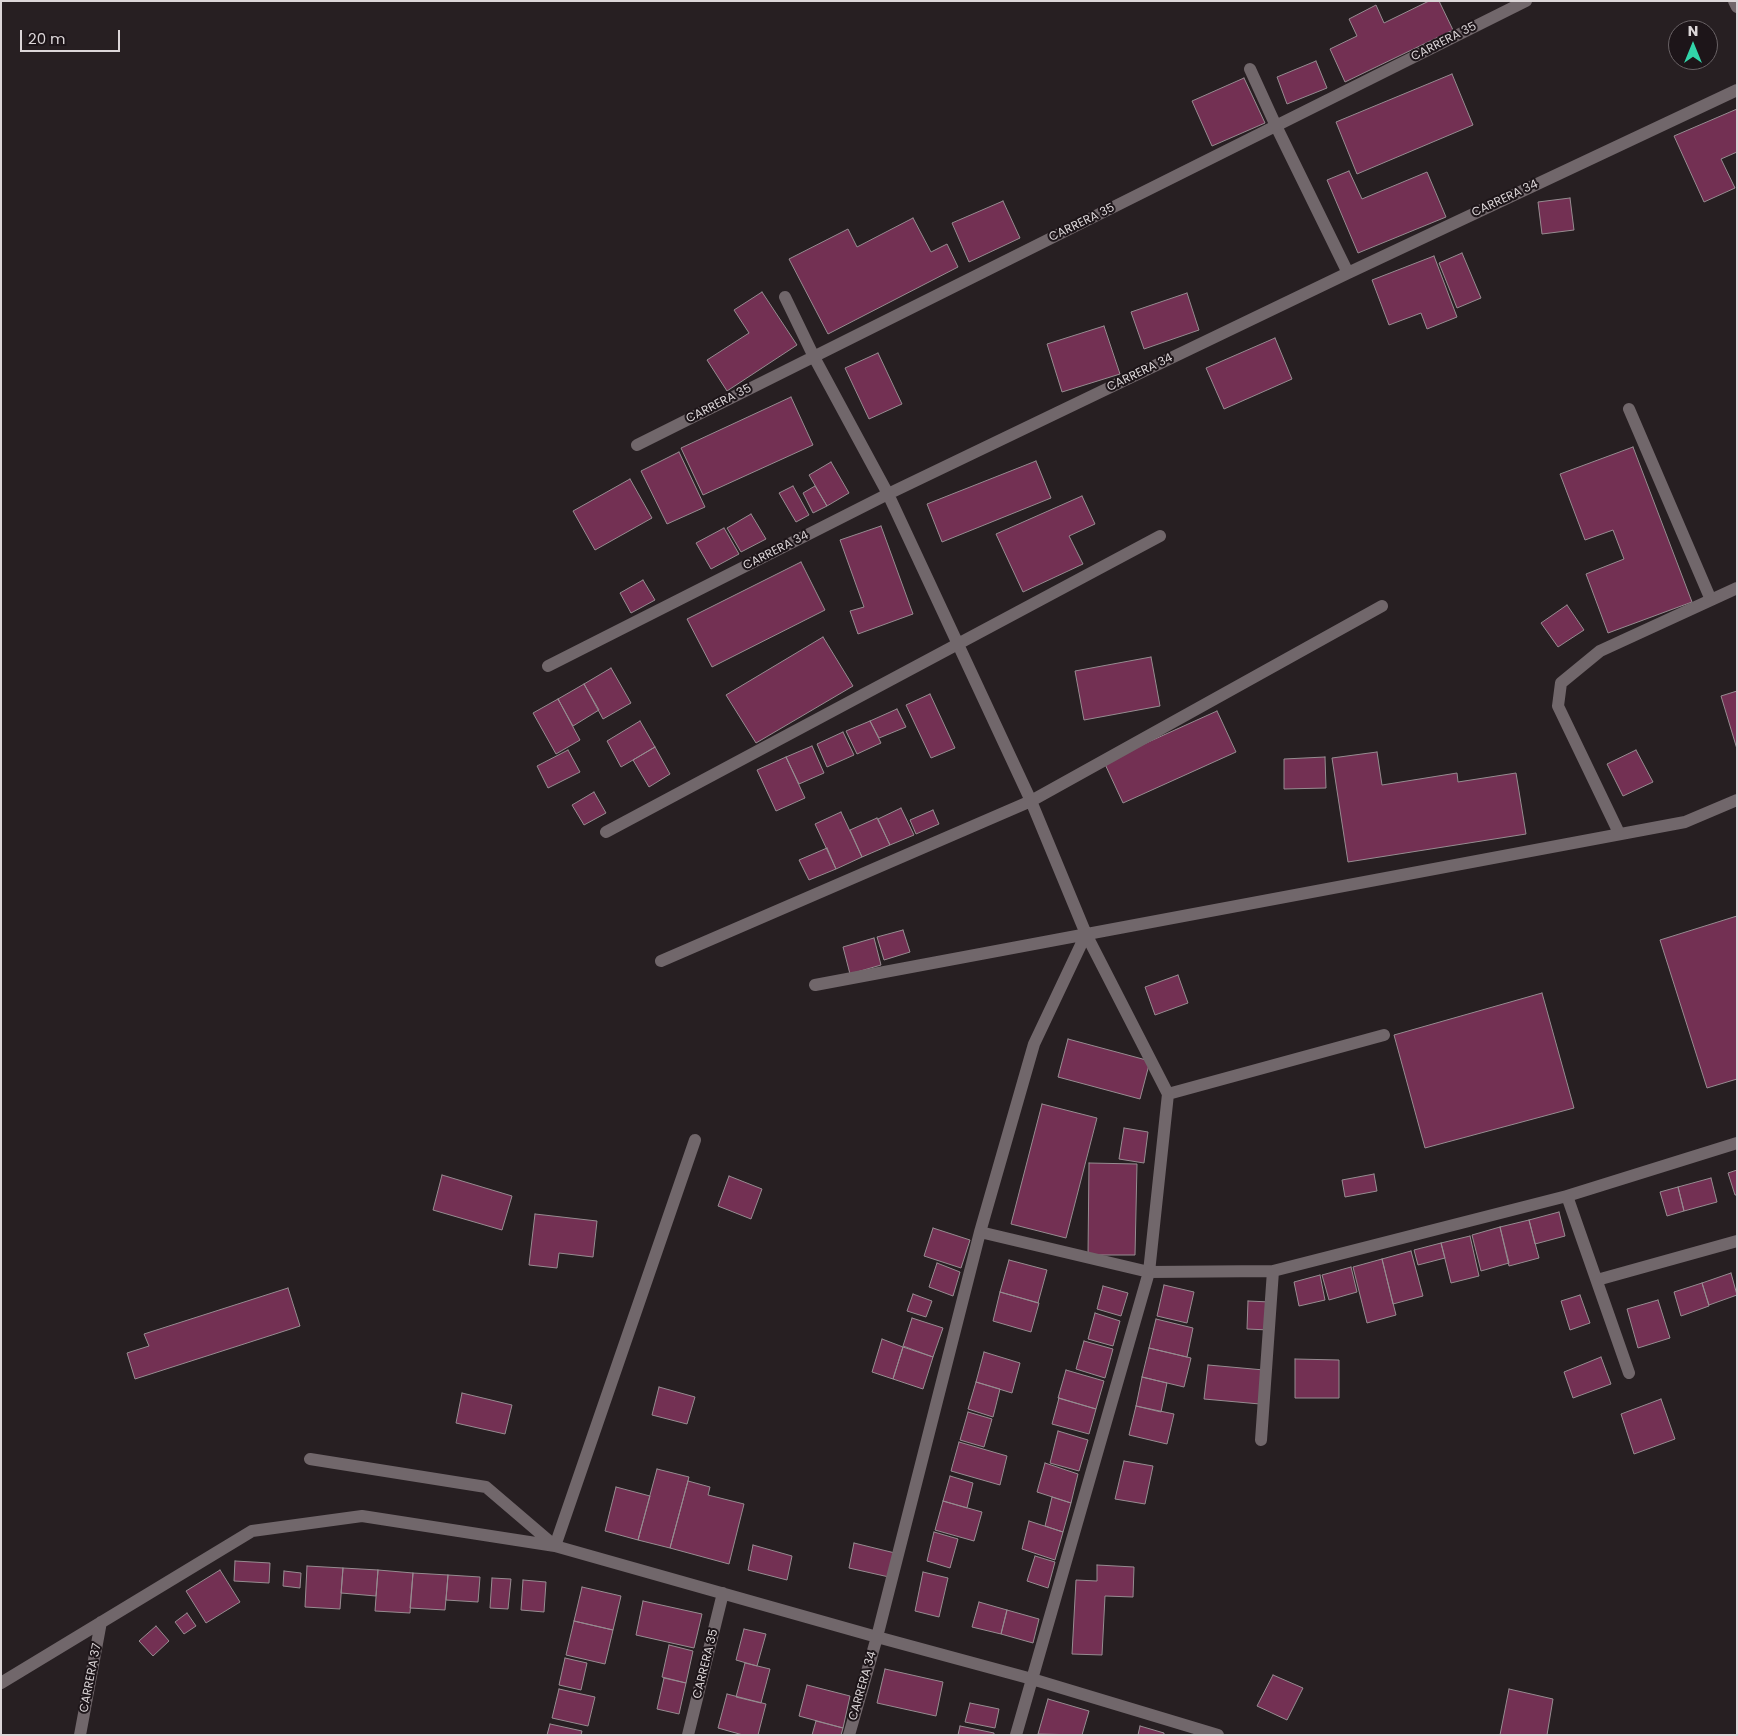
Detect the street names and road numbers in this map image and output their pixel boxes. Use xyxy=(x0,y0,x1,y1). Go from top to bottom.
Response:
street label: CARRERA 35 xyxy=(1409,19,1479,65)
street label: CARRERA 34 xyxy=(1470,177,1540,221)
street label: CARRERA 35 xyxy=(1047,201,1117,245)
street label: CARRERA 34 xyxy=(1105,351,1175,395)
street label: CARRERA 35 xyxy=(684,381,754,427)
street label: CARRERA 34 xyxy=(741,528,811,574)
street label: CARRERA 35 xyxy=(690,1628,722,1700)
street label: CARRERA 37 xyxy=(77,1642,105,1714)
street label: CARRERA 34 xyxy=(846,1650,880,1722)

